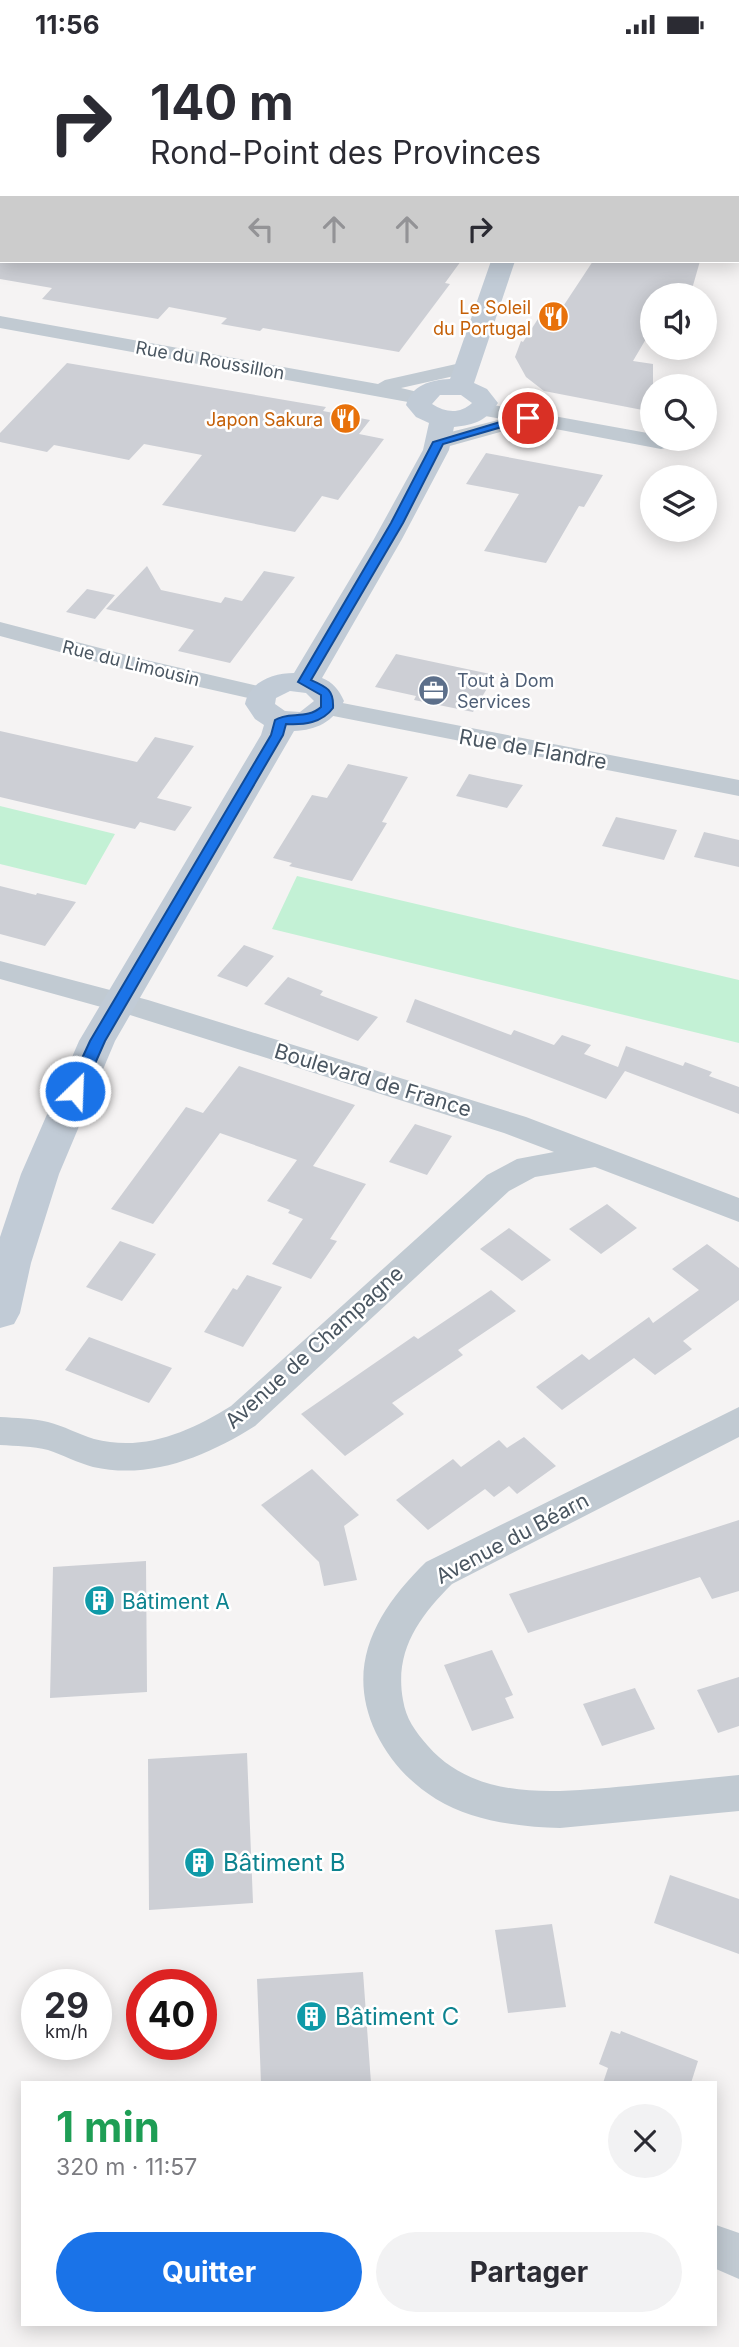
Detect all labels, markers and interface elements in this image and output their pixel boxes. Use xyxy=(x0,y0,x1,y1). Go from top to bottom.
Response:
text: 11:56 xyxy=(35,9,100,40)
text: 140 m xyxy=(150,73,294,132)
icon: right xyxy=(35,77,126,168)
text: Rond-Point des Provinces xyxy=(150,133,541,172)
icon: left xyxy=(242,210,280,248)
icon: ahead xyxy=(315,210,353,248)
icon: ahead xyxy=(388,210,426,248)
icon: right xyxy=(461,210,499,248)
map controls xyxy=(640,283,717,542)
button: sound xyxy=(640,283,717,360)
place label: Le Soleil du Portugal xyxy=(433,297,531,339)
restaurant icon: Le Soleil du Portugal xyxy=(537,300,571,334)
street label: Rue du Roussillon xyxy=(134,337,286,383)
button: search xyxy=(640,374,717,451)
pin xyxy=(498,388,558,448)
icon: arrive xyxy=(509,399,547,437)
restaurant icon: Japon Sakura xyxy=(329,402,363,436)
place label: Japon Sakura xyxy=(206,409,323,430)
button: layers xyxy=(640,465,717,542)
street label: Rue du Limousin xyxy=(60,636,202,690)
place label: Tout à Dom Services xyxy=(457,670,554,712)
office icon: Tout à Dom Services xyxy=(417,673,451,707)
street label: Rue de Flandre xyxy=(457,724,609,774)
street label: Boulevard de France xyxy=(272,1038,474,1122)
position arrow xyxy=(38,1054,112,1128)
street label: Avenue de Champagne xyxy=(220,1260,408,1434)
street label: Avenue du Béarn xyxy=(431,1487,593,1589)
building icon: Bâtiment A xyxy=(82,1584,116,1618)
place label: Bâtiment A xyxy=(122,1589,230,1614)
building icon: Bâtiment B xyxy=(183,1845,217,1879)
place label: Bâtiment B xyxy=(223,1848,345,1877)
speed limit sign: 40 xyxy=(126,1969,217,2060)
text: 29 xyxy=(44,1984,89,2026)
building icon: Bâtiment C xyxy=(295,1999,329,2033)
place label: Bâtiment C xyxy=(335,2002,459,2031)
text: km/h xyxy=(45,2021,88,2042)
text: 1 min xyxy=(56,2101,160,2152)
button: close xyxy=(608,2104,682,2178)
text: 320 m · 11:57 xyxy=(56,2153,197,2181)
button: Quitter xyxy=(56,2232,362,2312)
button: Partager xyxy=(376,2232,682,2312)

